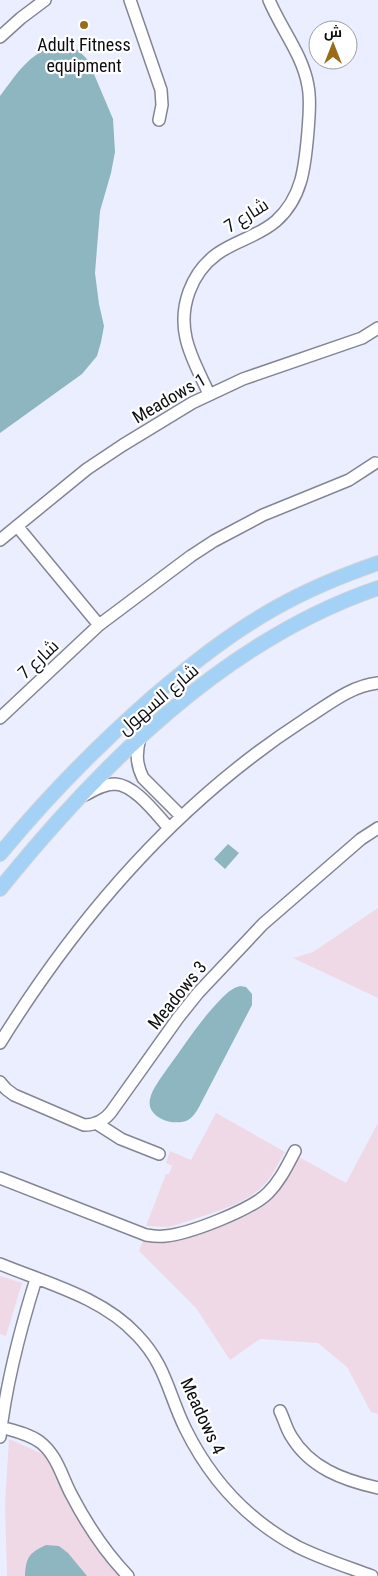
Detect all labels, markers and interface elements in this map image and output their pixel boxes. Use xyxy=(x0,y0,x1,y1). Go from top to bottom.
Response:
marker: Adult Fitness equipment xyxy=(78,19,90,31)
north arrow xyxy=(308,20,358,70)
text: ش xyxy=(324,24,342,41)
place label: Adult Fitness equipment xyxy=(37,34,131,76)
street label: شارع 7 xyxy=(220,193,273,238)
street label: Meadows 1 xyxy=(128,369,210,427)
street label: شارع 7 xyxy=(13,635,64,684)
street label: شارع السهول xyxy=(114,659,204,740)
street label: Meadows 3 xyxy=(143,957,211,1033)
street label: Meadows 4 xyxy=(176,1375,230,1457)

